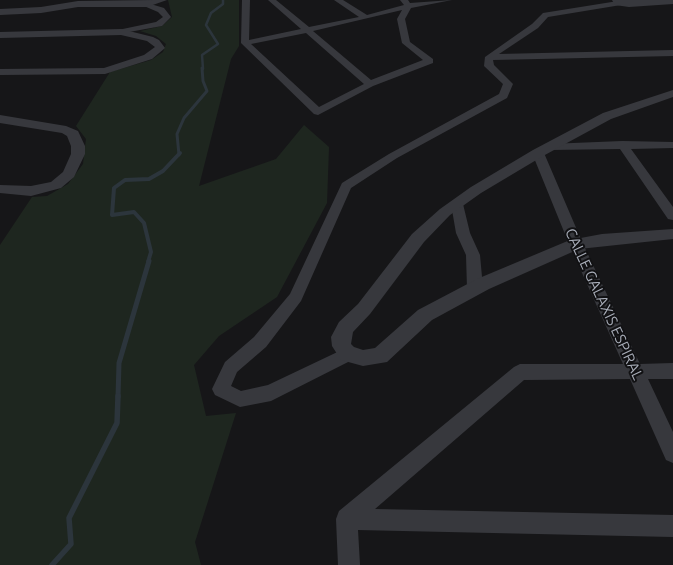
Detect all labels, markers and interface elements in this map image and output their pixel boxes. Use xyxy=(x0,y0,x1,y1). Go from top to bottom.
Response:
street label: CALLE GALAXIS ESPIRAL xyxy=(561,225,647,383)

